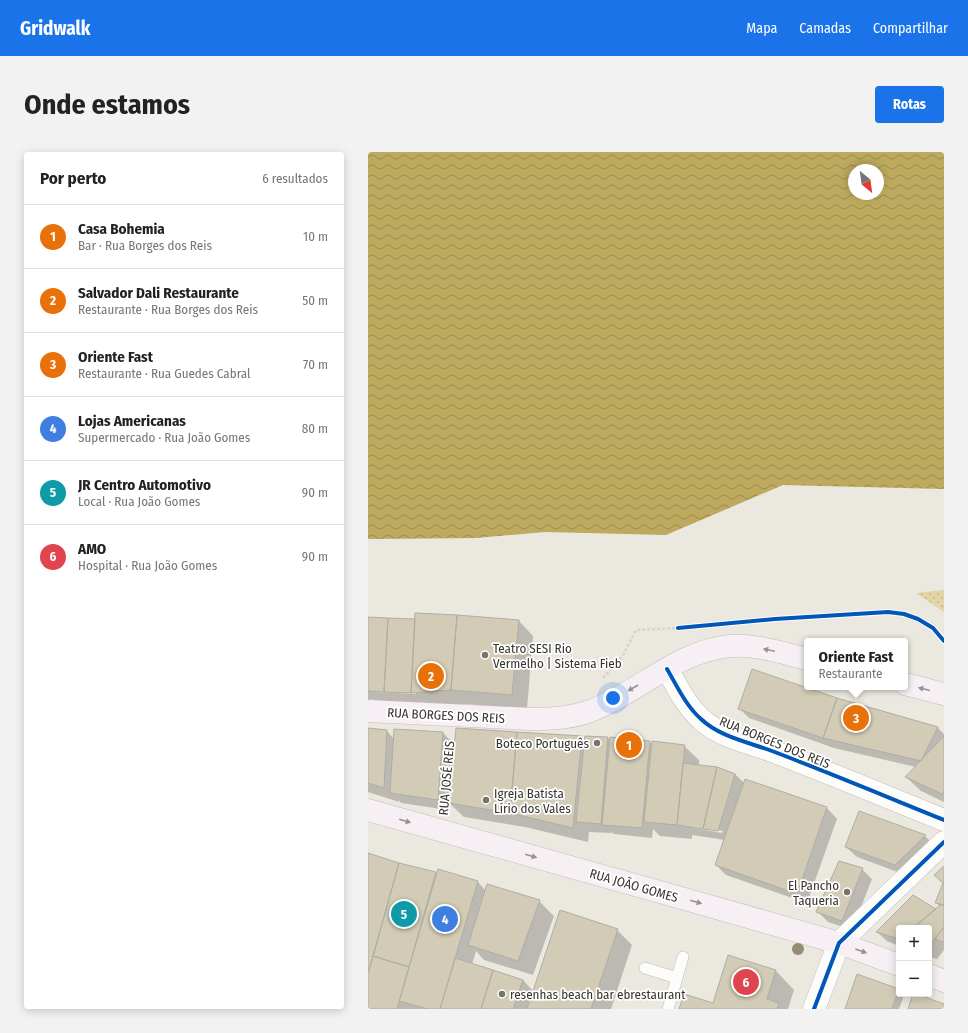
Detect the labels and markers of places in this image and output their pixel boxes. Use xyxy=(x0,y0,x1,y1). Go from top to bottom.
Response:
place label: Teatro SESI Rio Vermelho | Sistema Fieb xyxy=(493,641,622,671)
marker: Teatro SESI Rio Vermelho | Sistema Fieb xyxy=(480,650,490,660)
pin: 2 xyxy=(418,661,444,691)
pin: 3 xyxy=(843,703,869,733)
pin: 1 xyxy=(616,730,642,760)
place label: Boteco Português xyxy=(496,736,589,751)
marker: Boteco Português xyxy=(592,738,602,748)
place label: Igreja Batista Lírio dos Vales xyxy=(494,786,571,816)
marker: Igreja Batista Lírio dos Vales xyxy=(481,795,491,805)
place label: El Pancho Taqueria xyxy=(788,878,839,908)
marker: El Pancho Taqueria xyxy=(842,887,852,897)
pin: 5 xyxy=(391,899,417,929)
pin: 4 xyxy=(432,904,458,934)
pin: 6 xyxy=(733,967,759,997)
place label: resenhas beach bar ebrestaurant xyxy=(510,987,686,1002)
marker: resenhas beach bar ebrestaurant xyxy=(497,989,507,999)

